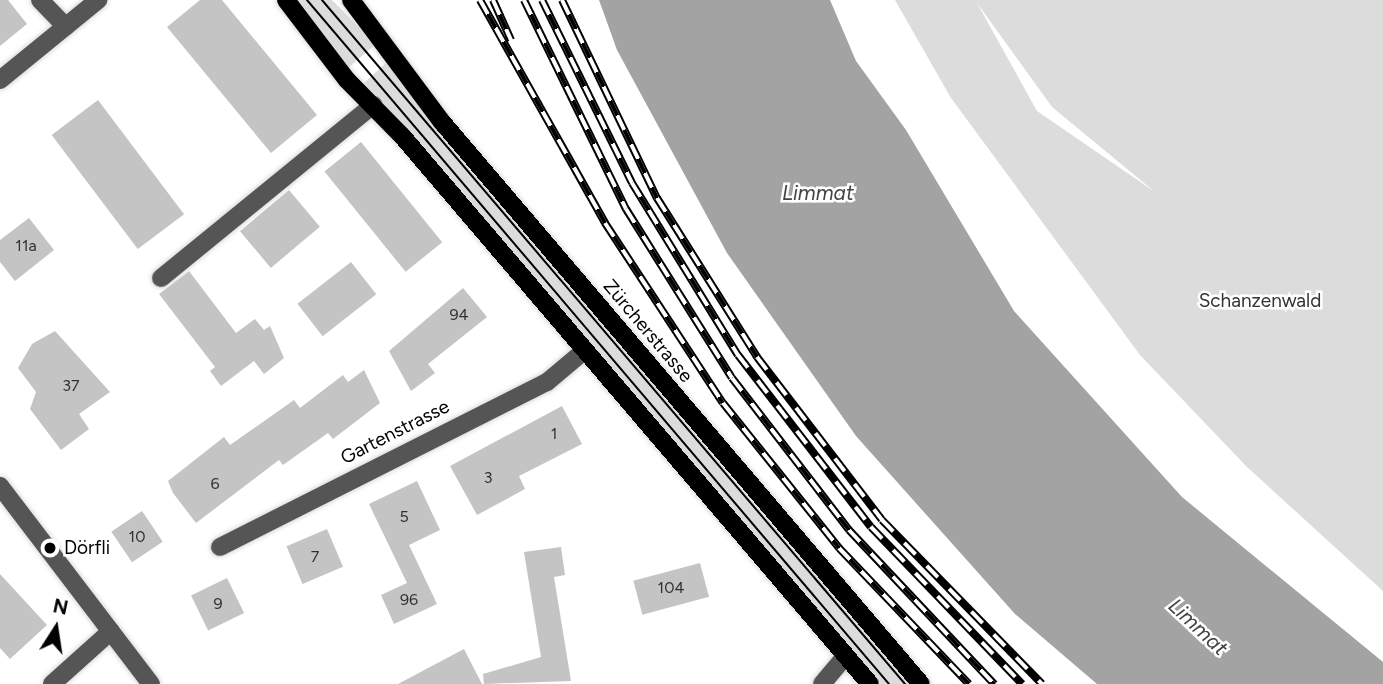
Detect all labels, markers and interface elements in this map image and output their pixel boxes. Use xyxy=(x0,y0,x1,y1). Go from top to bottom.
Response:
water label: Limmat xyxy=(782,180,854,206)
house number: 11a xyxy=(15,236,37,256)
street label: Zürcherstrasse xyxy=(598,275,698,387)
park label: Schanzenwald xyxy=(1199,290,1321,312)
house number: 94 xyxy=(450,305,468,325)
house number: 37 xyxy=(62,376,80,396)
street label: Gartenstrasse xyxy=(337,395,453,469)
house number: 1 xyxy=(551,424,557,444)
house number: 3 xyxy=(484,468,492,488)
house number: 6 xyxy=(210,474,220,494)
house number: 5 xyxy=(399,507,409,527)
house number: 10 xyxy=(129,527,145,547)
place label: Dörfli xyxy=(64,537,110,559)
marker: Dörfli xyxy=(42,540,58,556)
house number: 7 xyxy=(311,547,319,567)
house number: 104 xyxy=(658,578,684,598)
house number: 96 xyxy=(400,590,418,610)
north arrow xyxy=(21,593,91,663)
water label: Limmat xyxy=(1163,593,1233,661)
text: N xyxy=(51,594,70,620)
house number: 9 xyxy=(213,594,223,614)

